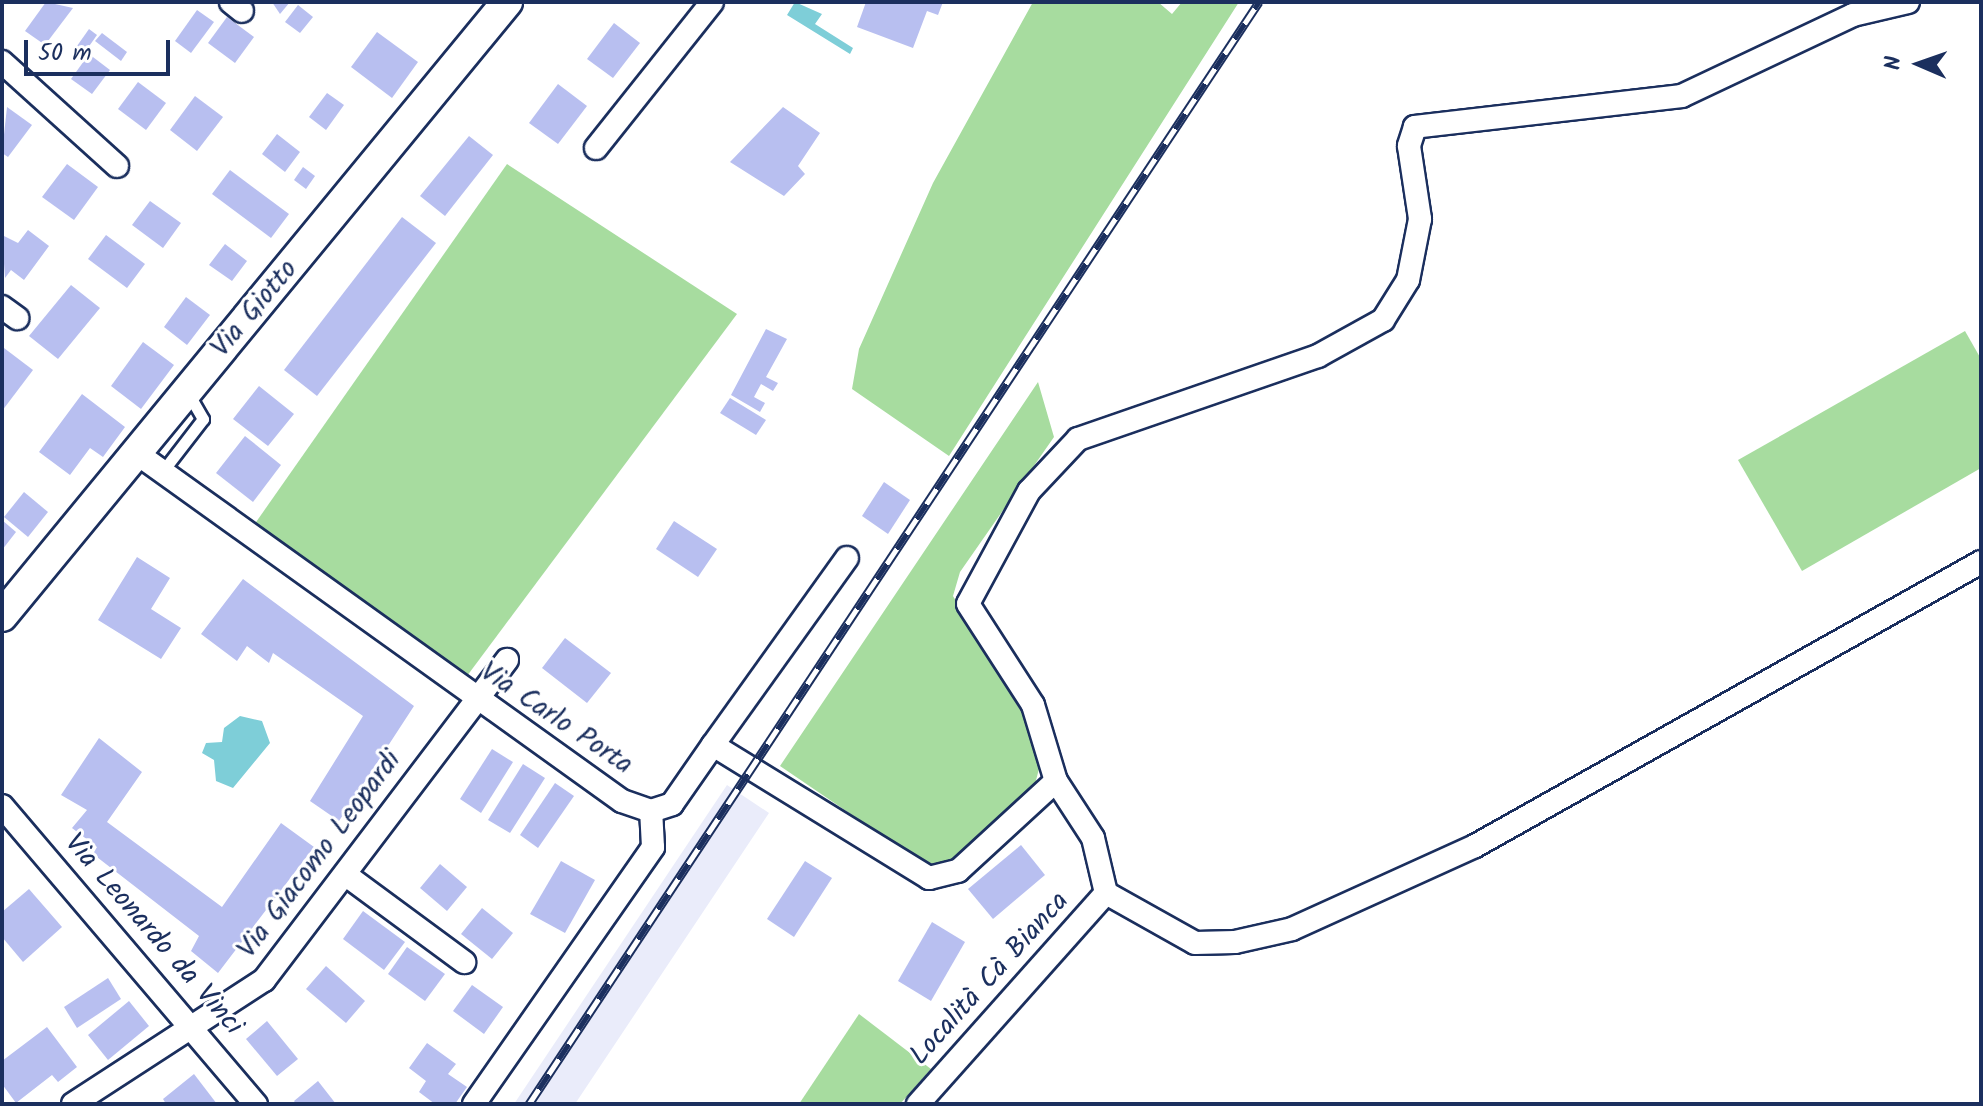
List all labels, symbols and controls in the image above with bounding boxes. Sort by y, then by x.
scale bar [28,24,174,74]
north arrow [1879,24,1959,104]
text: 50 m [38,34,92,73]
text: N [1877,56,1912,71]
street label: Via Giotto [205,253,305,365]
street label: Via Carlo Porta [473,656,639,782]
street label: Via Giacomo Leopardi [231,745,409,965]
street label: Via Leonardo da Vinci [56,828,250,1042]
street label: Località Cà Bianca [903,885,1077,1073]

